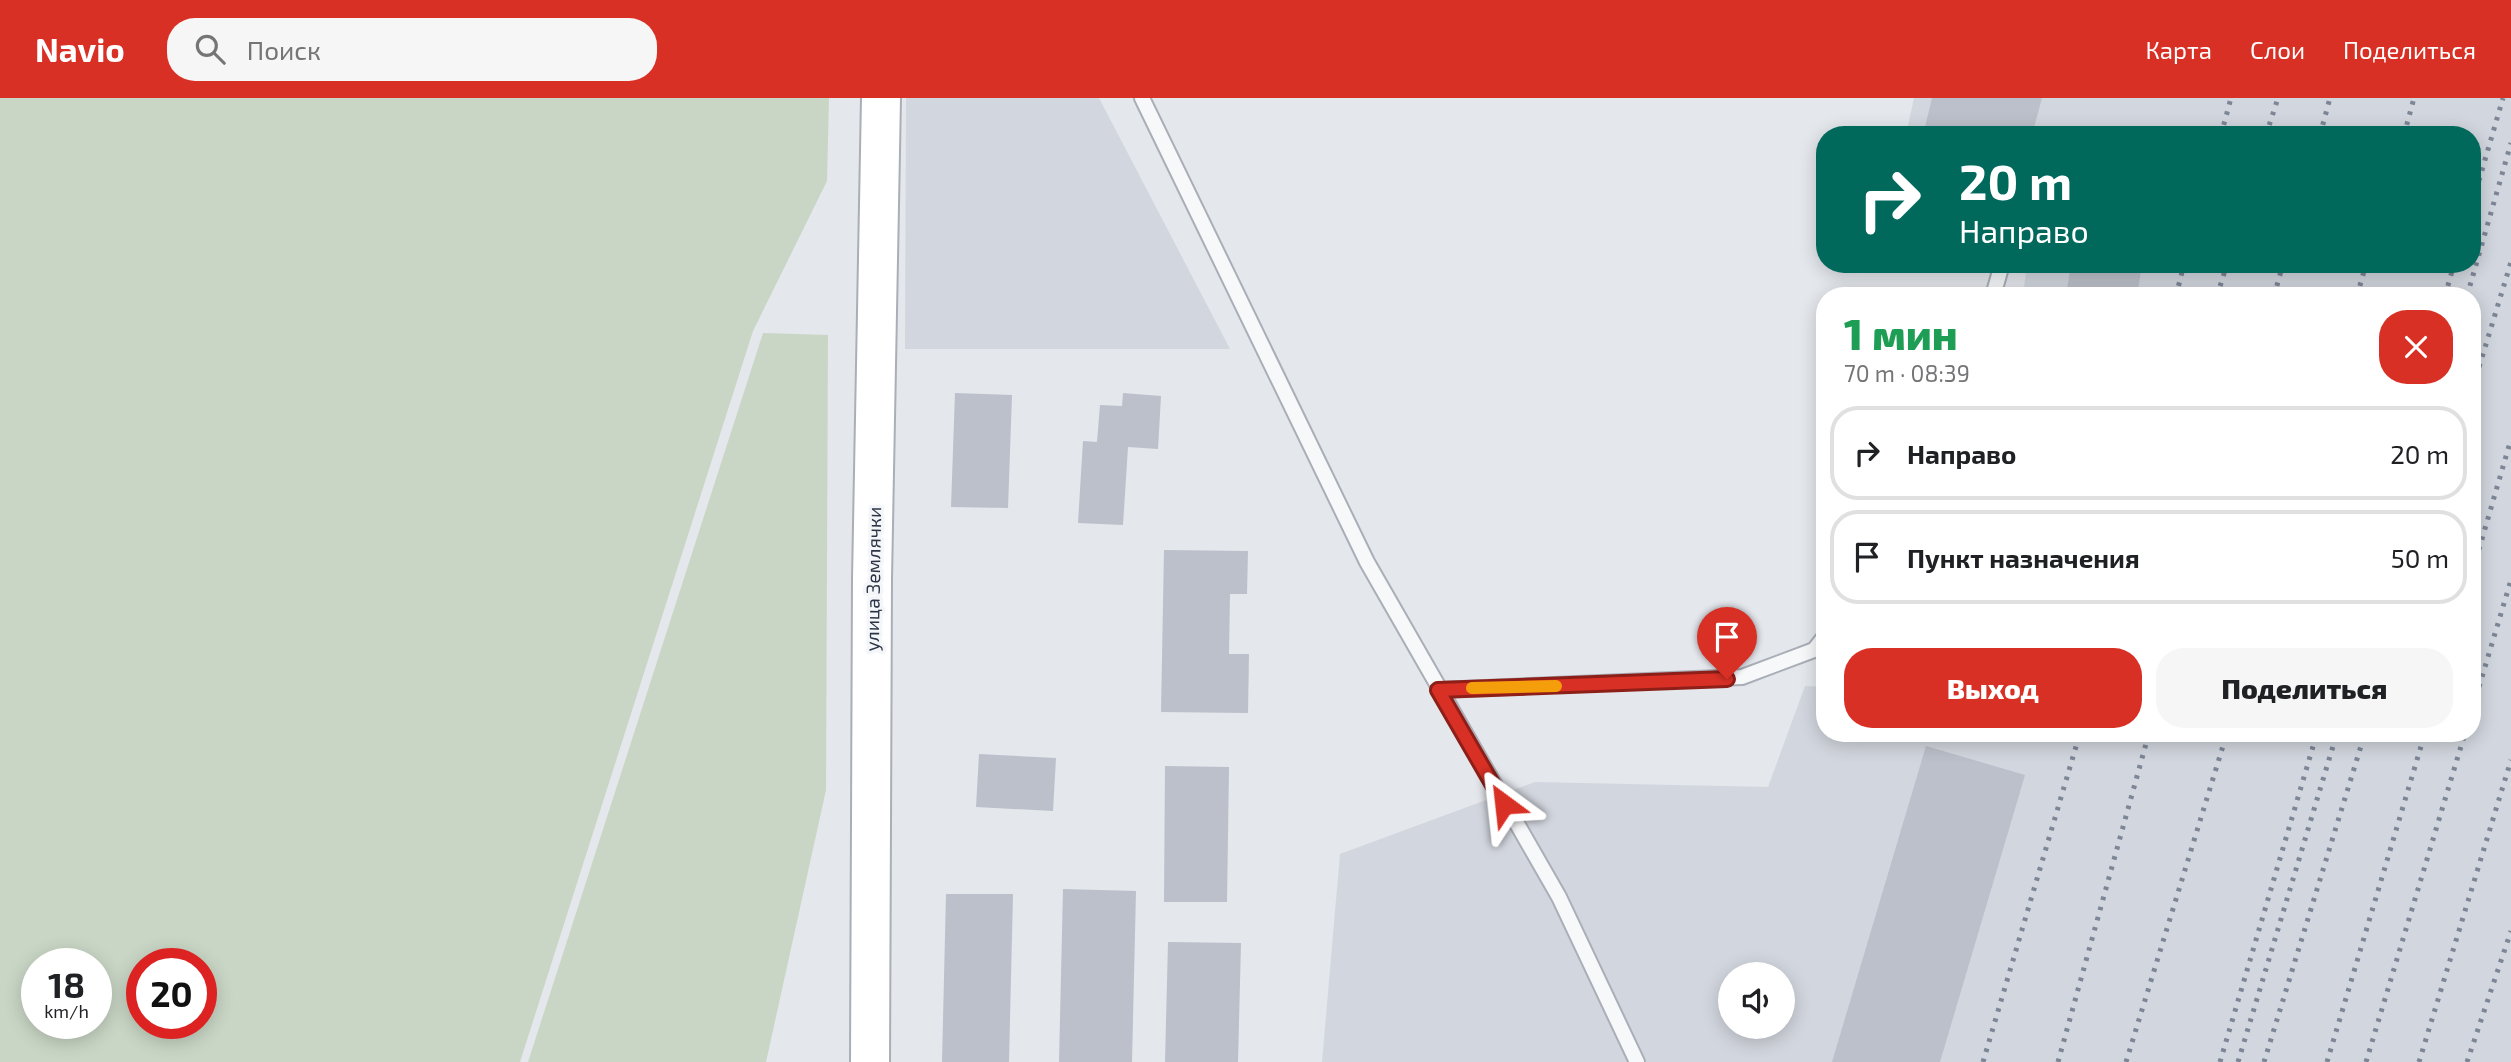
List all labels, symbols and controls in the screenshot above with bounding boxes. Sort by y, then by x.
search box [167,18,657,81]
text: Navio [35,29,125,69]
icon: search [191,30,229,68]
text: Поиск [247,34,321,65]
text: Карта [2145,35,2212,64]
text: Слои [2250,35,2305,64]
text: Поделиться [2343,35,2476,64]
text: 20 m [1959,151,2072,210]
icon: right [1844,154,1935,245]
text: Направо [1959,211,2089,249]
text: 1 мин [1844,308,1958,358]
button: close [2379,310,2453,384]
text: 70 m · 08:39 [1844,359,1970,387]
icon: right [1848,434,1886,472]
text: Направо [1907,438,2016,469]
text: 20 m [2390,438,2449,469]
street label: улица Землячки [860,506,886,652]
icon: arrive [1848,538,1886,576]
text: Пункт назначения [1907,542,2140,573]
text: 50 m [2391,542,2449,573]
pin [1697,607,1757,679]
icon: arrive [1708,618,1746,656]
button: Выход [1844,648,2142,728]
button: Поделиться [2156,648,2453,728]
position arrow [1467,767,1541,841]
speed limit sign: 20 [126,948,217,1039]
map controls [1718,962,1795,1039]
button: sound [1718,962,1795,1039]
text: 18 [48,963,85,1005]
text: km/h [44,1000,89,1022]

